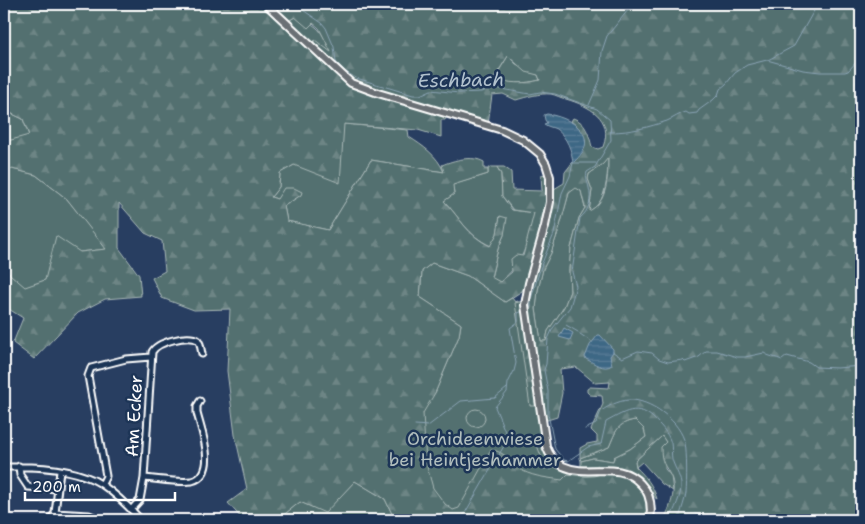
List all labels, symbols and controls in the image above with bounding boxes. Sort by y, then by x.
water label: Eschbach [418,67,504,93]
street label: Am Ecker [120,374,148,458]
park label: Orchideenwiese bei Heintjeshammer [389,427,561,472]
scale bar [25,469,175,501]
text: 200 m [32,477,81,497]

